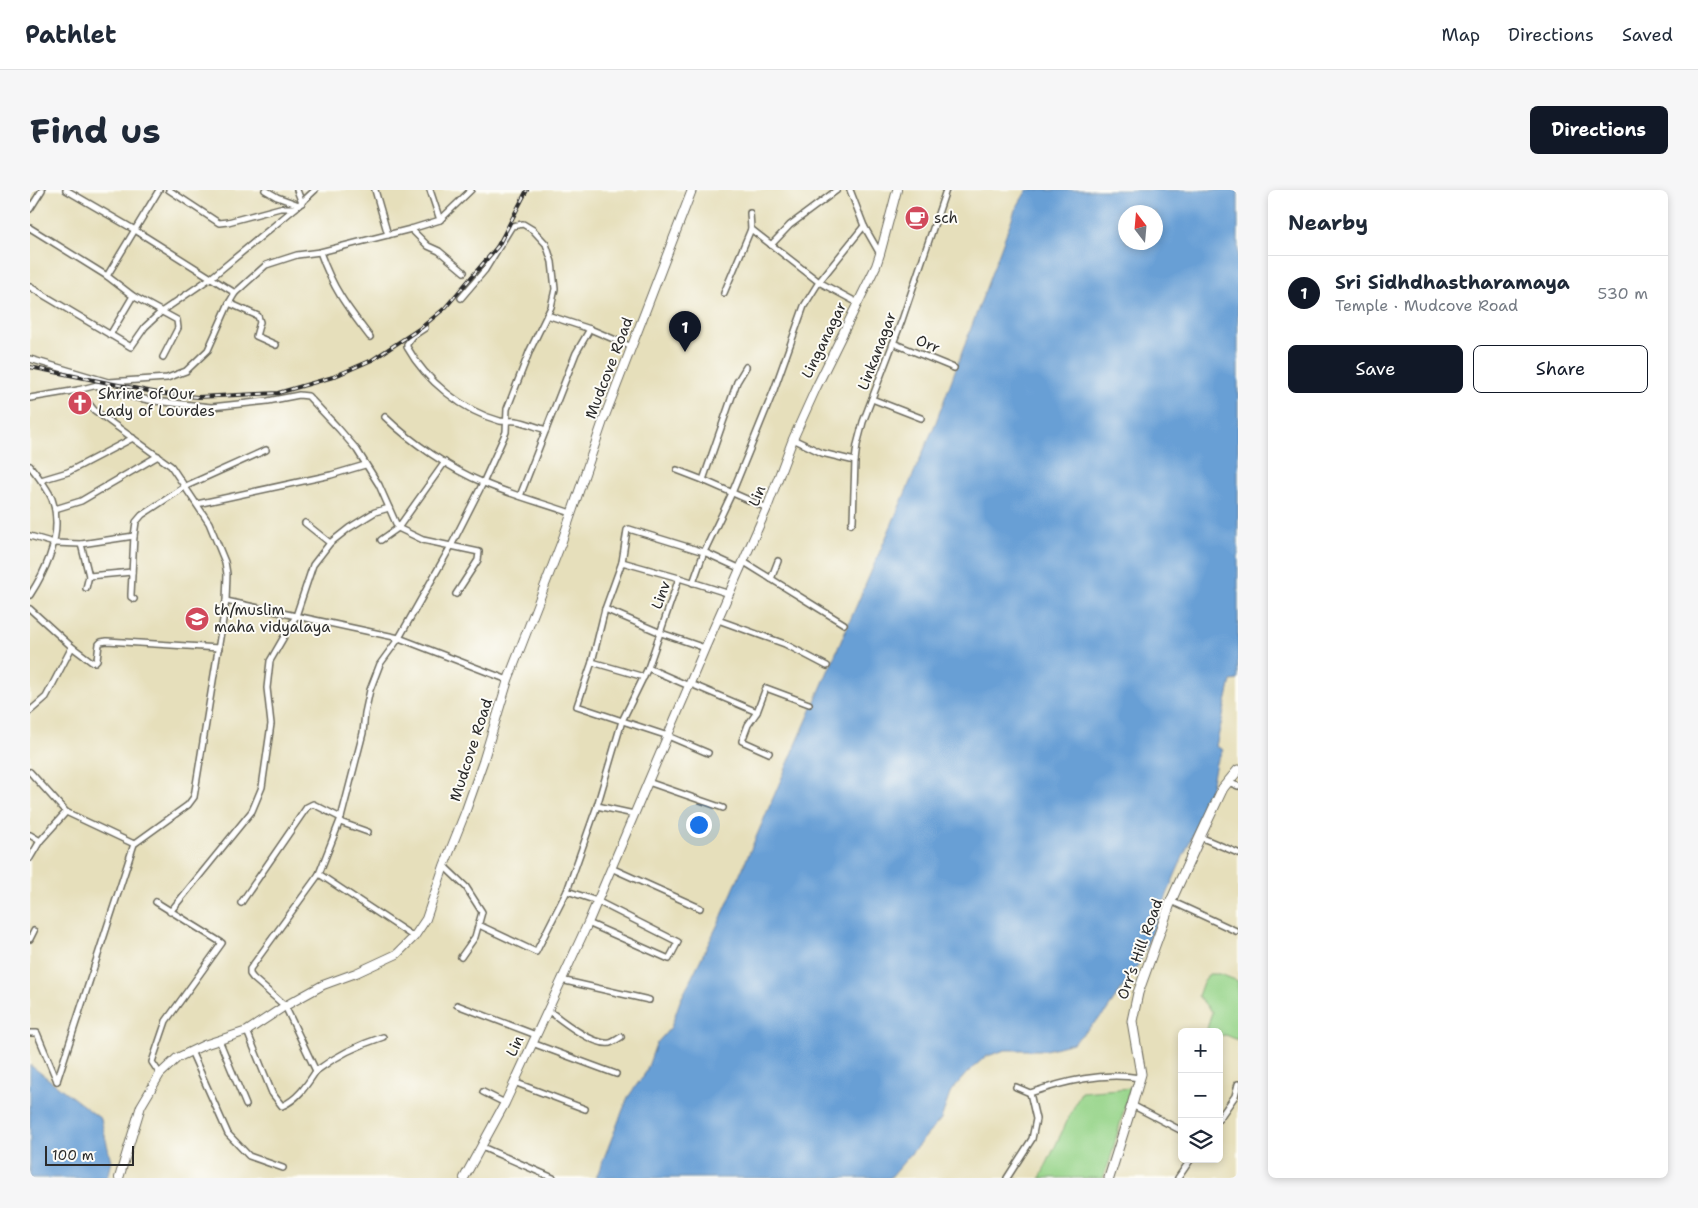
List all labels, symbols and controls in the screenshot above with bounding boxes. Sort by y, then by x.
text: Pathlet [25,19,116,51]
text: Map [1442,23,1480,47]
text: Directions [1508,23,1594,47]
text: Saved [1622,23,1673,47]
button: Directions [1530,106,1668,154]
text: Find us [30,107,161,154]
cafe icon: sch [904,205,930,231]
north arrow [1118,205,1163,250]
place label: sch [934,208,958,228]
text: Nearby [1288,209,1368,237]
text: Sri Sidhdhastharamaya [1335,270,1570,295]
text: 1 [1300,283,1308,304]
text: 530 m [1598,283,1648,304]
text: Temple · Mudcove Road [1335,295,1518,316]
street label: Linganagar [797,298,851,382]
street label: Linkanagar [853,309,901,393]
pin: 1 [669,311,701,352]
street label: Mudcove Road [580,314,638,422]
street label: Orr [913,330,943,358]
button: Save [1288,345,1463,393]
button: Share [1473,345,1648,393]
place label: Shrine of Our Lady of Lourdes [98,384,215,421]
church icon: Shrine of Our Lady of Lourdes [67,390,93,416]
street label: Lin [744,482,770,510]
street label: Linv [647,578,675,612]
place label: th/muslim maha vidyalaya [214,600,331,637]
school or university icon: th/muslim maha vidyalaya [184,606,210,632]
street label: Mudcove Road [445,695,497,804]
your location [686,812,712,838]
street label: Orr’s Hill Road [1113,895,1168,1002]
map controls [1178,1028,1223,1163]
button: + [1178,1028,1223,1073]
street label: Lin [501,1032,529,1060]
button: − [1178,1073,1223,1118]
button: layers [1178,1118,1223,1163]
scale bar [45,1143,134,1166]
text: 100 m [52,1146,94,1164]

